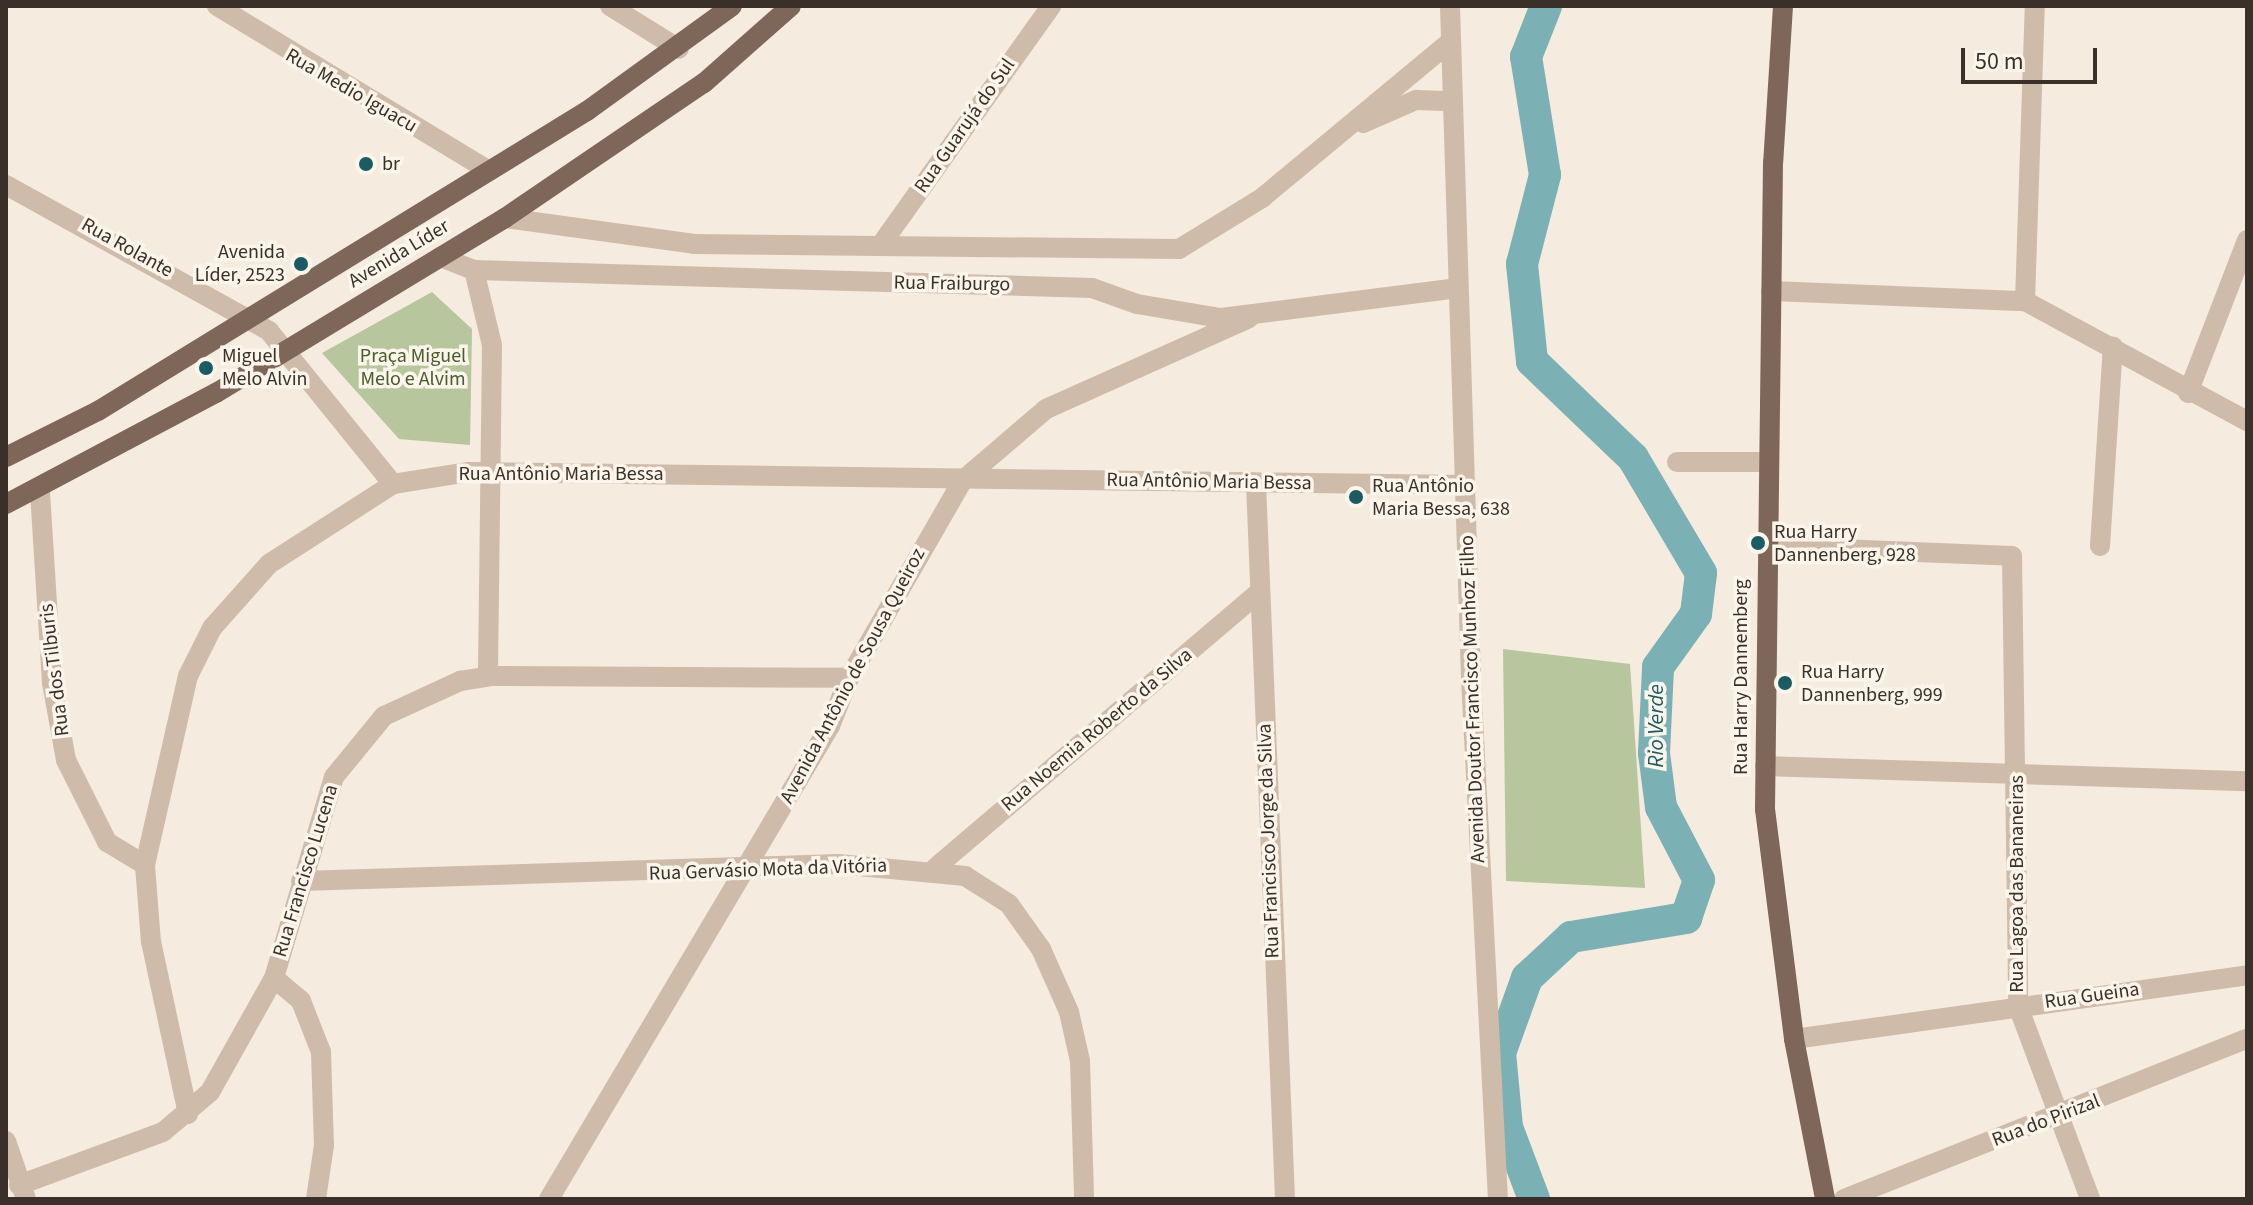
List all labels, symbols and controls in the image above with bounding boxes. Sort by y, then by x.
scale bar [1965,32,2101,82]
street label: Rua Medio Iguacu [281,44,421,138]
text: 50 m [1975,44,2024,79]
street label: Rua Guarujá do Sul [910,54,1020,198]
place label: br [382,152,400,176]
marker: br [357,155,375,173]
street label: Rua Rolante [77,213,177,283]
street label: Avenida Líder [344,214,454,294]
place label: Avenida Líder, 2523 [195,240,285,287]
marker: Avenida Líder, 2523 [292,255,310,273]
street label: Rua Fraiburgo [893,271,1011,297]
place label: Miguel Melo Alvin [222,344,308,391]
park label: Praça Miguel Melo e Alvim [360,344,466,391]
marker: Miguel Melo Alvin [197,359,215,377]
street label: Rua Antônio Maria Bessa [458,462,664,486]
street label: Rua Antônio Maria Bessa [1106,468,1312,496]
place label: Rua Antônio Maria Bessa, 638 [1372,474,1510,521]
marker: Rua Antônio Maria Bessa, 638 [1347,488,1365,506]
place label: Rua Harry Dannenberg, 928 [1774,520,1916,567]
marker: Rua Harry Dannenberg, 928 [1749,534,1767,552]
street label: Avenida Doutor Francisco Munhoz Filho [1455,535,1491,863]
street label: Avenida Antônio de Sousa Queiroz [775,544,931,808]
street label: Rua Harry Dannemberg [1729,579,1753,775]
street label: Rua dos Tilburis [35,602,75,738]
street label: Rua Noemia Roberto da Silva [997,643,1197,817]
place label: Rua Harry Dannenberg, 999 [1801,660,1943,707]
marker: Rua Harry Dannenberg, 999 [1776,674,1794,692]
water label: Rio Verde [1644,684,1670,768]
street label: Rua Francisco Jorge da Silva [1253,723,1285,959]
street label: Rua Lagoa das Bananeiras [2005,775,2029,993]
street label: Rua Francisco Lucena [268,782,344,960]
street label: Rua Gervásio Mota da Vitória [648,854,888,886]
street label: Rua Gueina [2043,977,2141,1015]
street label: Rua do Pirizal [1989,1089,2103,1153]

